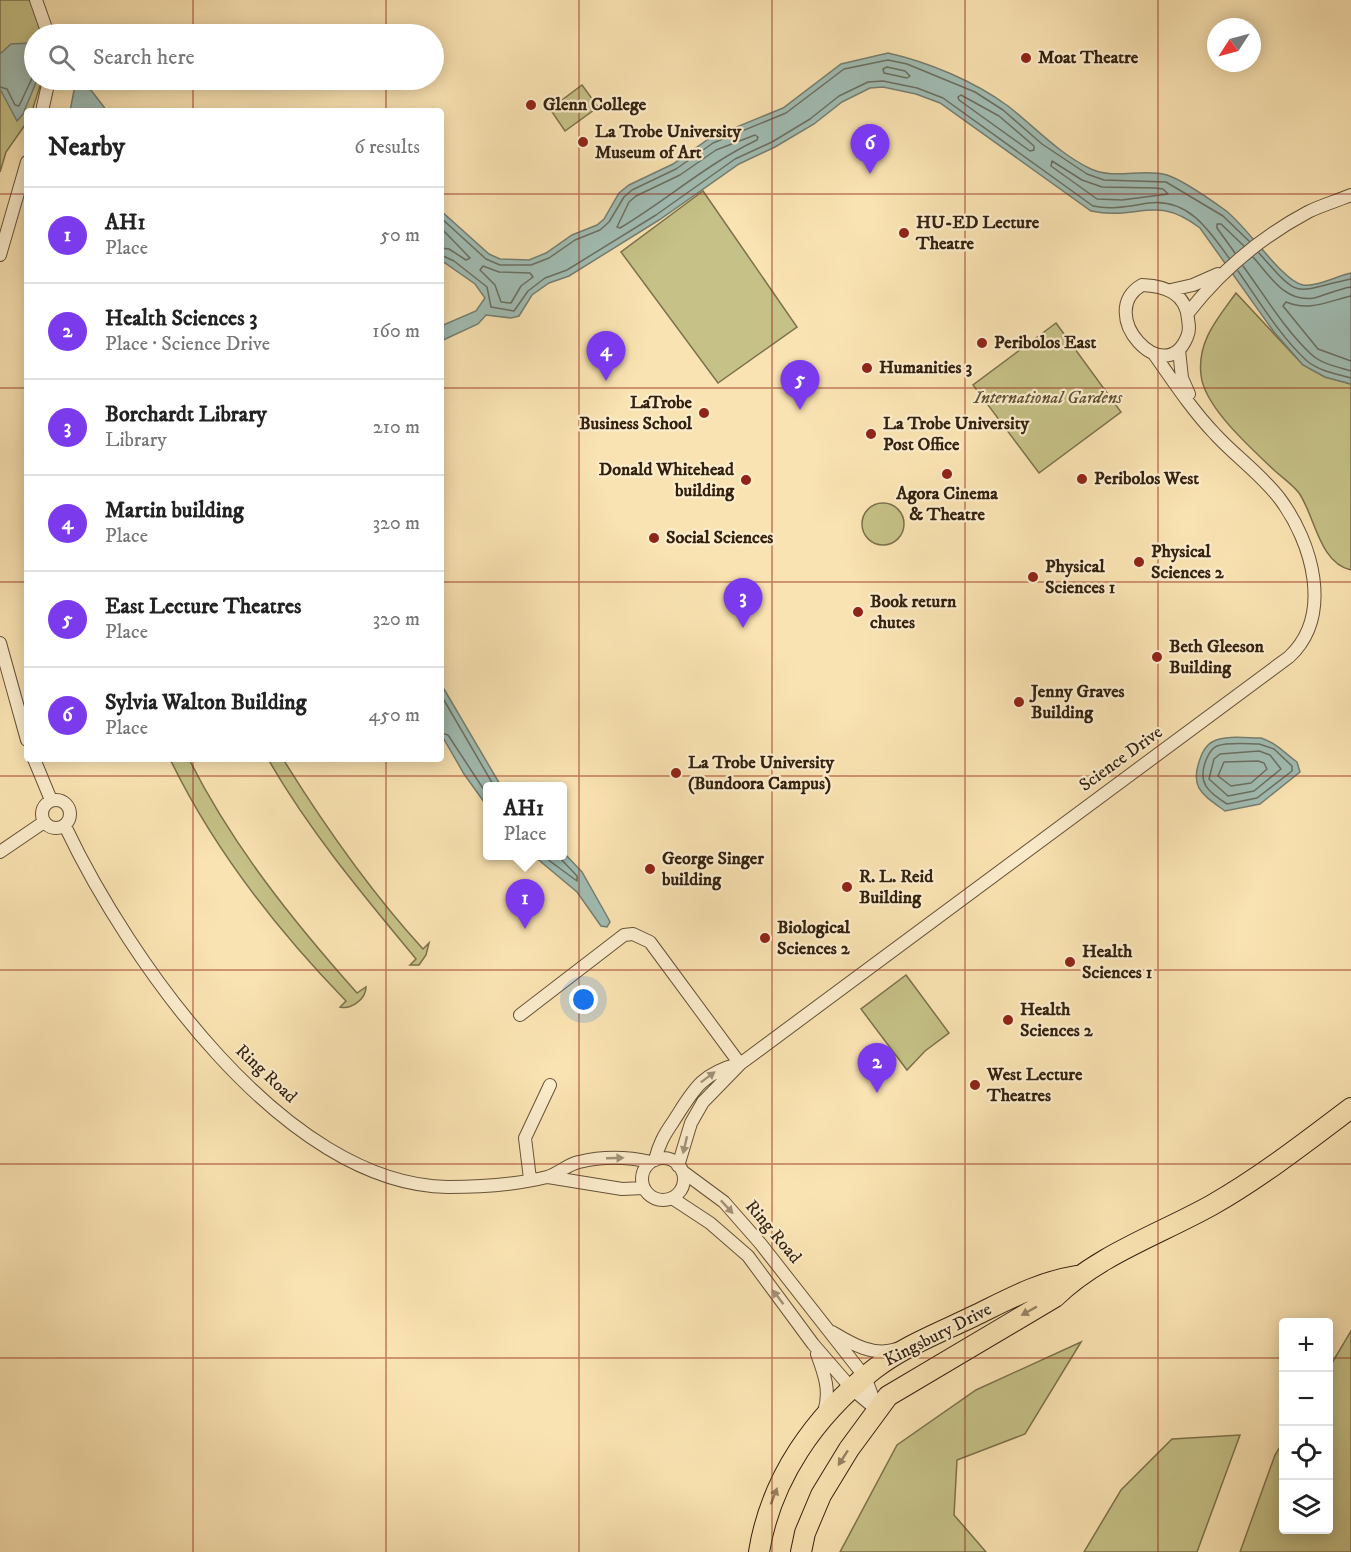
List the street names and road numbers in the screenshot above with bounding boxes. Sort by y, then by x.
street label: Science Drive [1075,721,1167,797]
street label: Ring Road [231,1040,301,1108]
street label: Ring Road [740,1196,806,1268]
street label: Kingsbury Drive [881,1298,995,1372]

